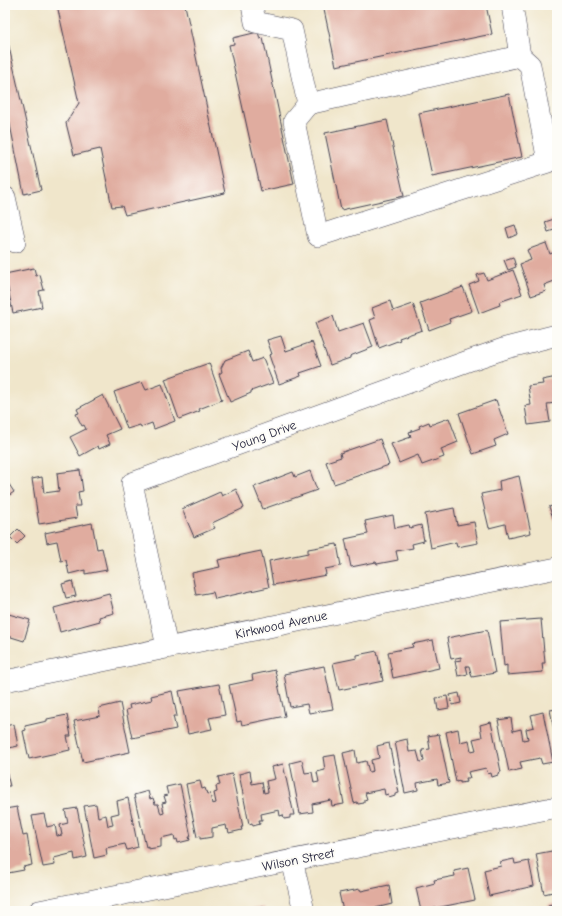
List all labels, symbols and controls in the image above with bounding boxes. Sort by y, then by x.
street label: Young Drive [230,417,299,454]
street label: Kirkwood Avenue [234,607,329,642]
street label: Wilson Street [261,845,337,874]

